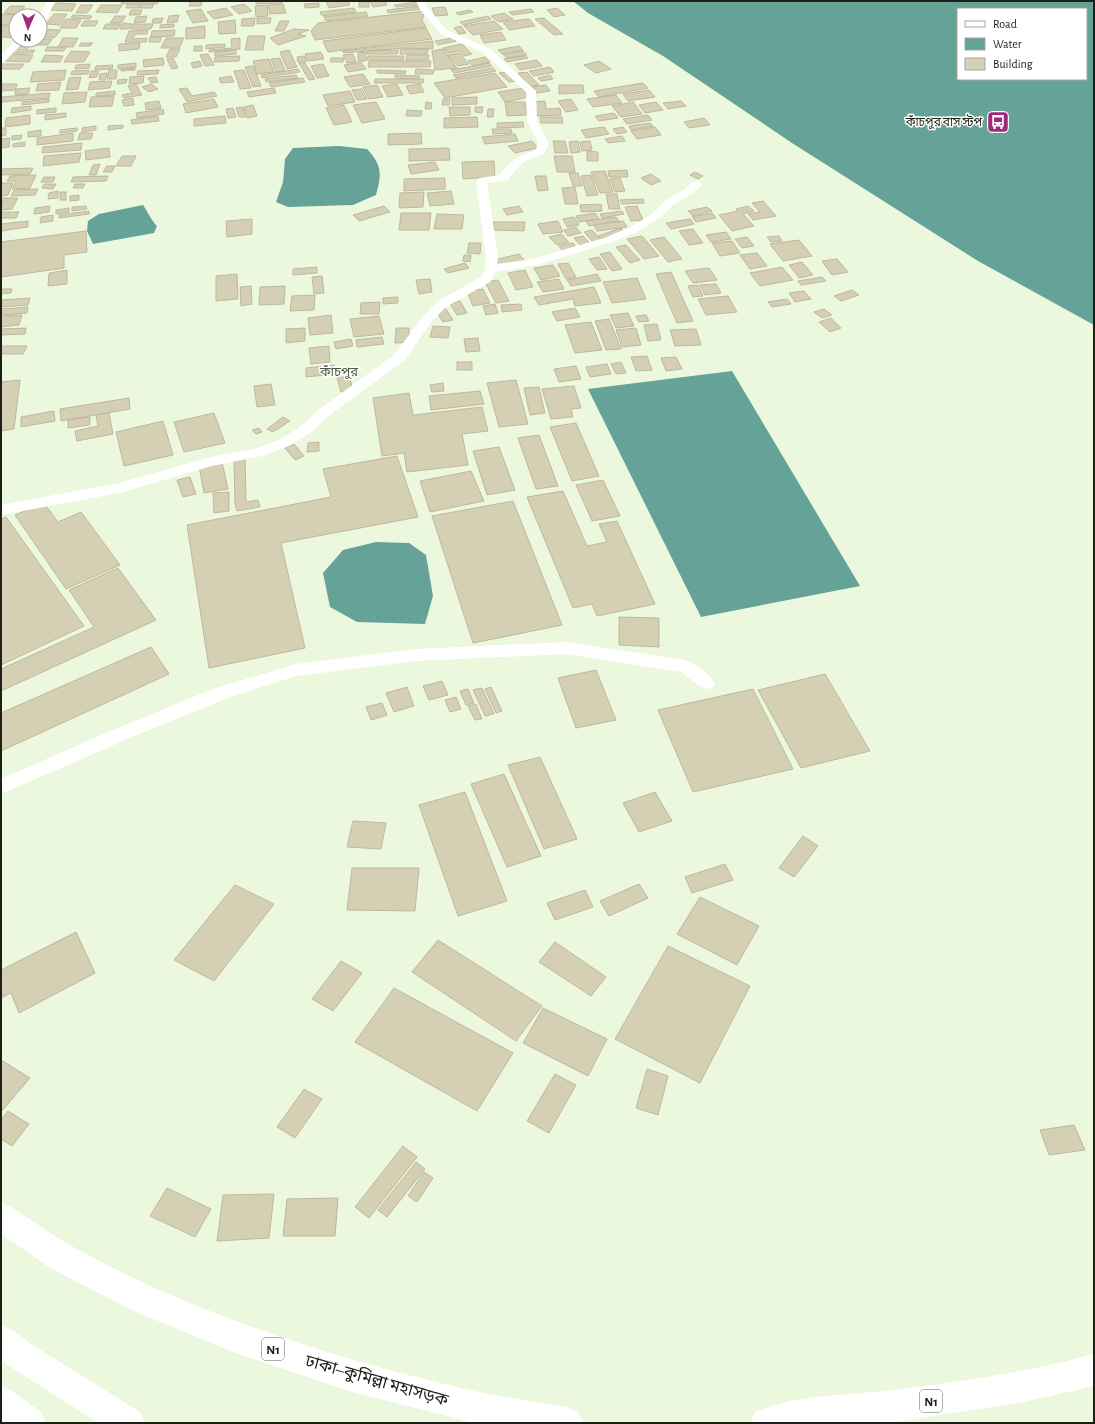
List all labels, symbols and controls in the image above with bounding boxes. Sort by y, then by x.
north arrow [8,8,48,48]
legend [957,8,1087,80]
text: Road [993,18,1017,30]
text: N [24,32,32,43]
text: Water [993,38,1022,50]
text: Building [993,58,1033,70]
bus stop icon: কাঁচপুর বাস স্টপ [985,109,1011,135]
place label: কাঁচপুর বাস স্টপ [905,114,982,130]
district label: কাঁচপুর [319,364,358,380]
road number: N1 [262,1338,284,1360]
street label: ঢাকা–কুমিল্লা মহাসড়ক [302,1350,451,1411]
road number: N1 [920,1390,942,1412]

